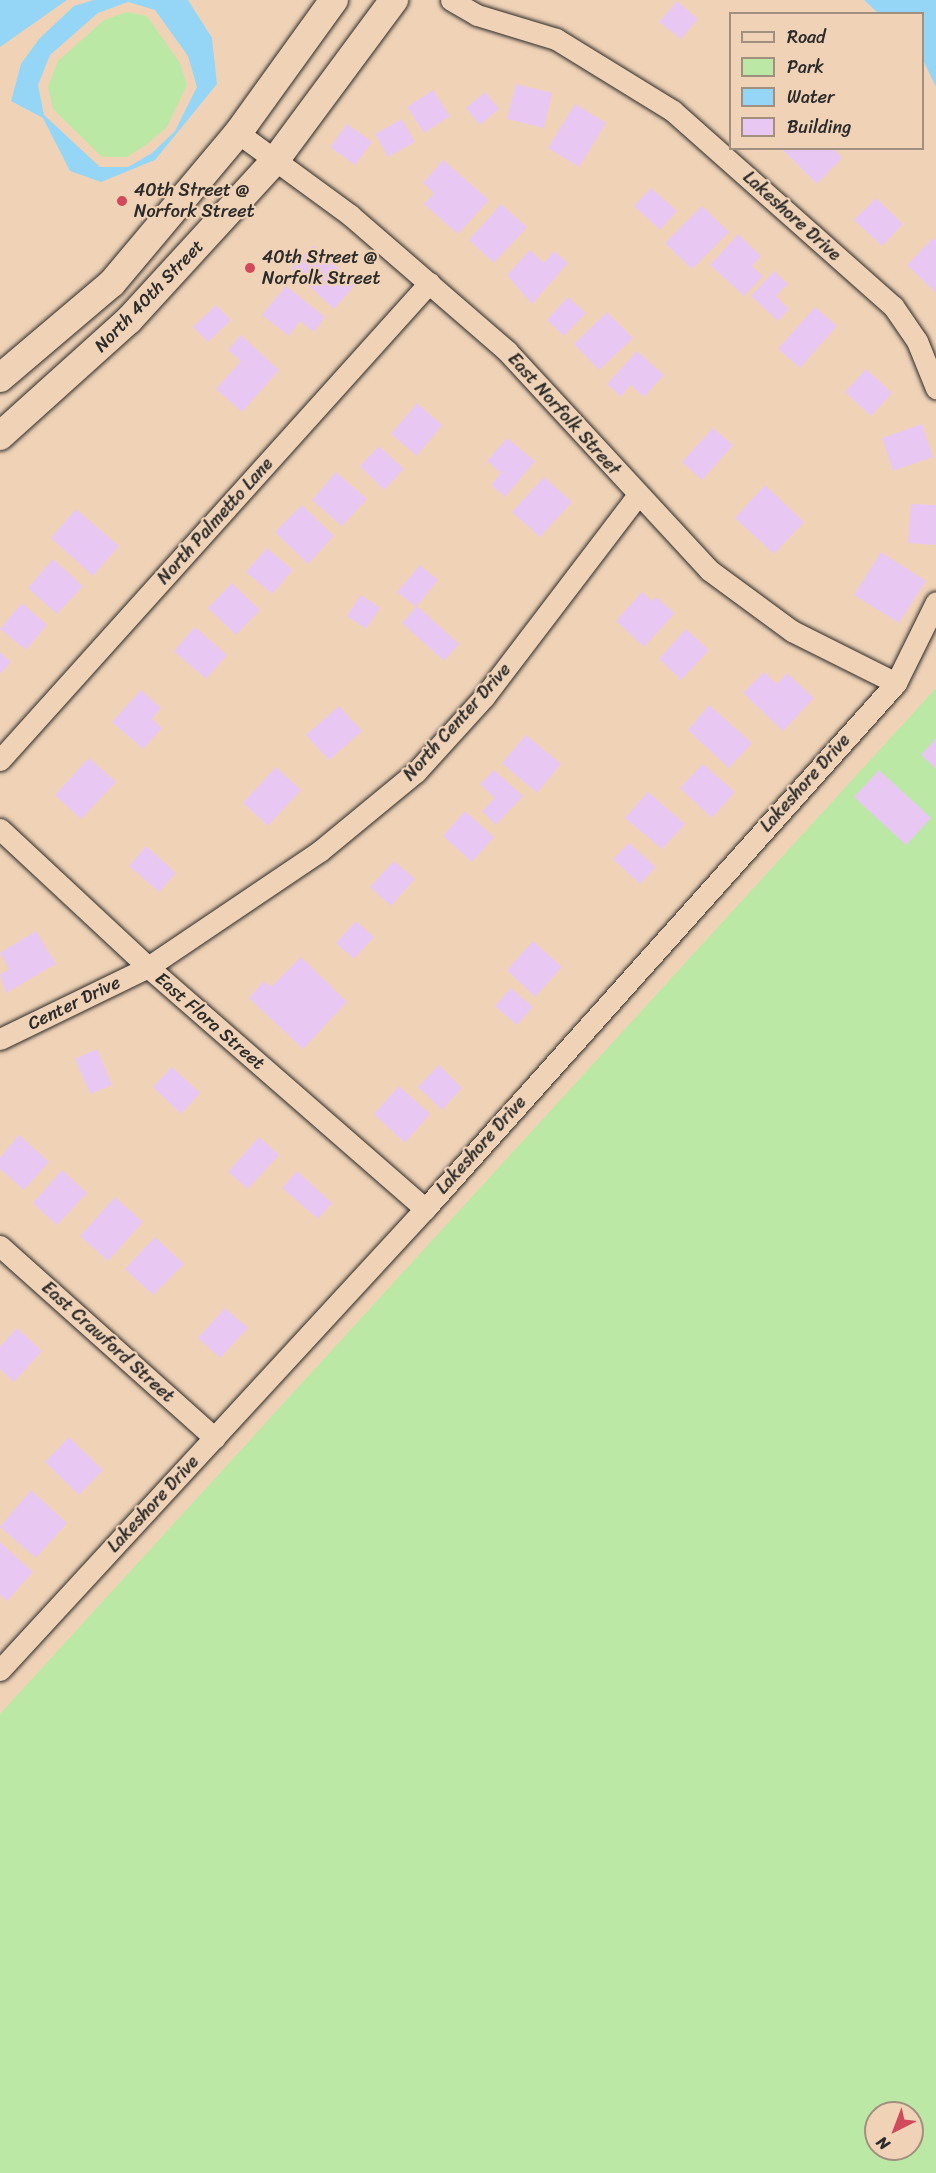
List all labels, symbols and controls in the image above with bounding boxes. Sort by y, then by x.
legend [729,12,924,150]
text: Road [787,21,826,53]
text: Park [787,51,824,83]
text: Water [787,81,834,113]
text: Building [787,111,851,143]
street label: Lakeshore Drive [738,166,846,266]
place label: 40th Street @ Norfork Street [134,180,254,222]
marker: 40th Street @ Norfork Street [115,194,129,208]
street label: North 40th Street [90,235,208,357]
place label: 40th Street @ Norfolk Street [262,247,380,290]
marker: 40th Street @ Norfolk Street [243,261,257,275]
street label: East Norfolk Street [503,348,625,480]
street label: North Palmetto Lane [152,453,278,589]
street label: North Center Drive [398,659,516,785]
street label: Lakeshore Drive [755,729,855,837]
street label: East Flora Street [151,968,269,1074]
street label: Center Drive [24,971,124,1035]
street label: Lakeshore Drive [431,1091,531,1199]
street label: East Crawford Street [37,1277,179,1407]
street label: Lakeshore Drive [103,1451,203,1557]
north arrow [864,2101,924,2161]
text: N [869,2129,897,2158]

